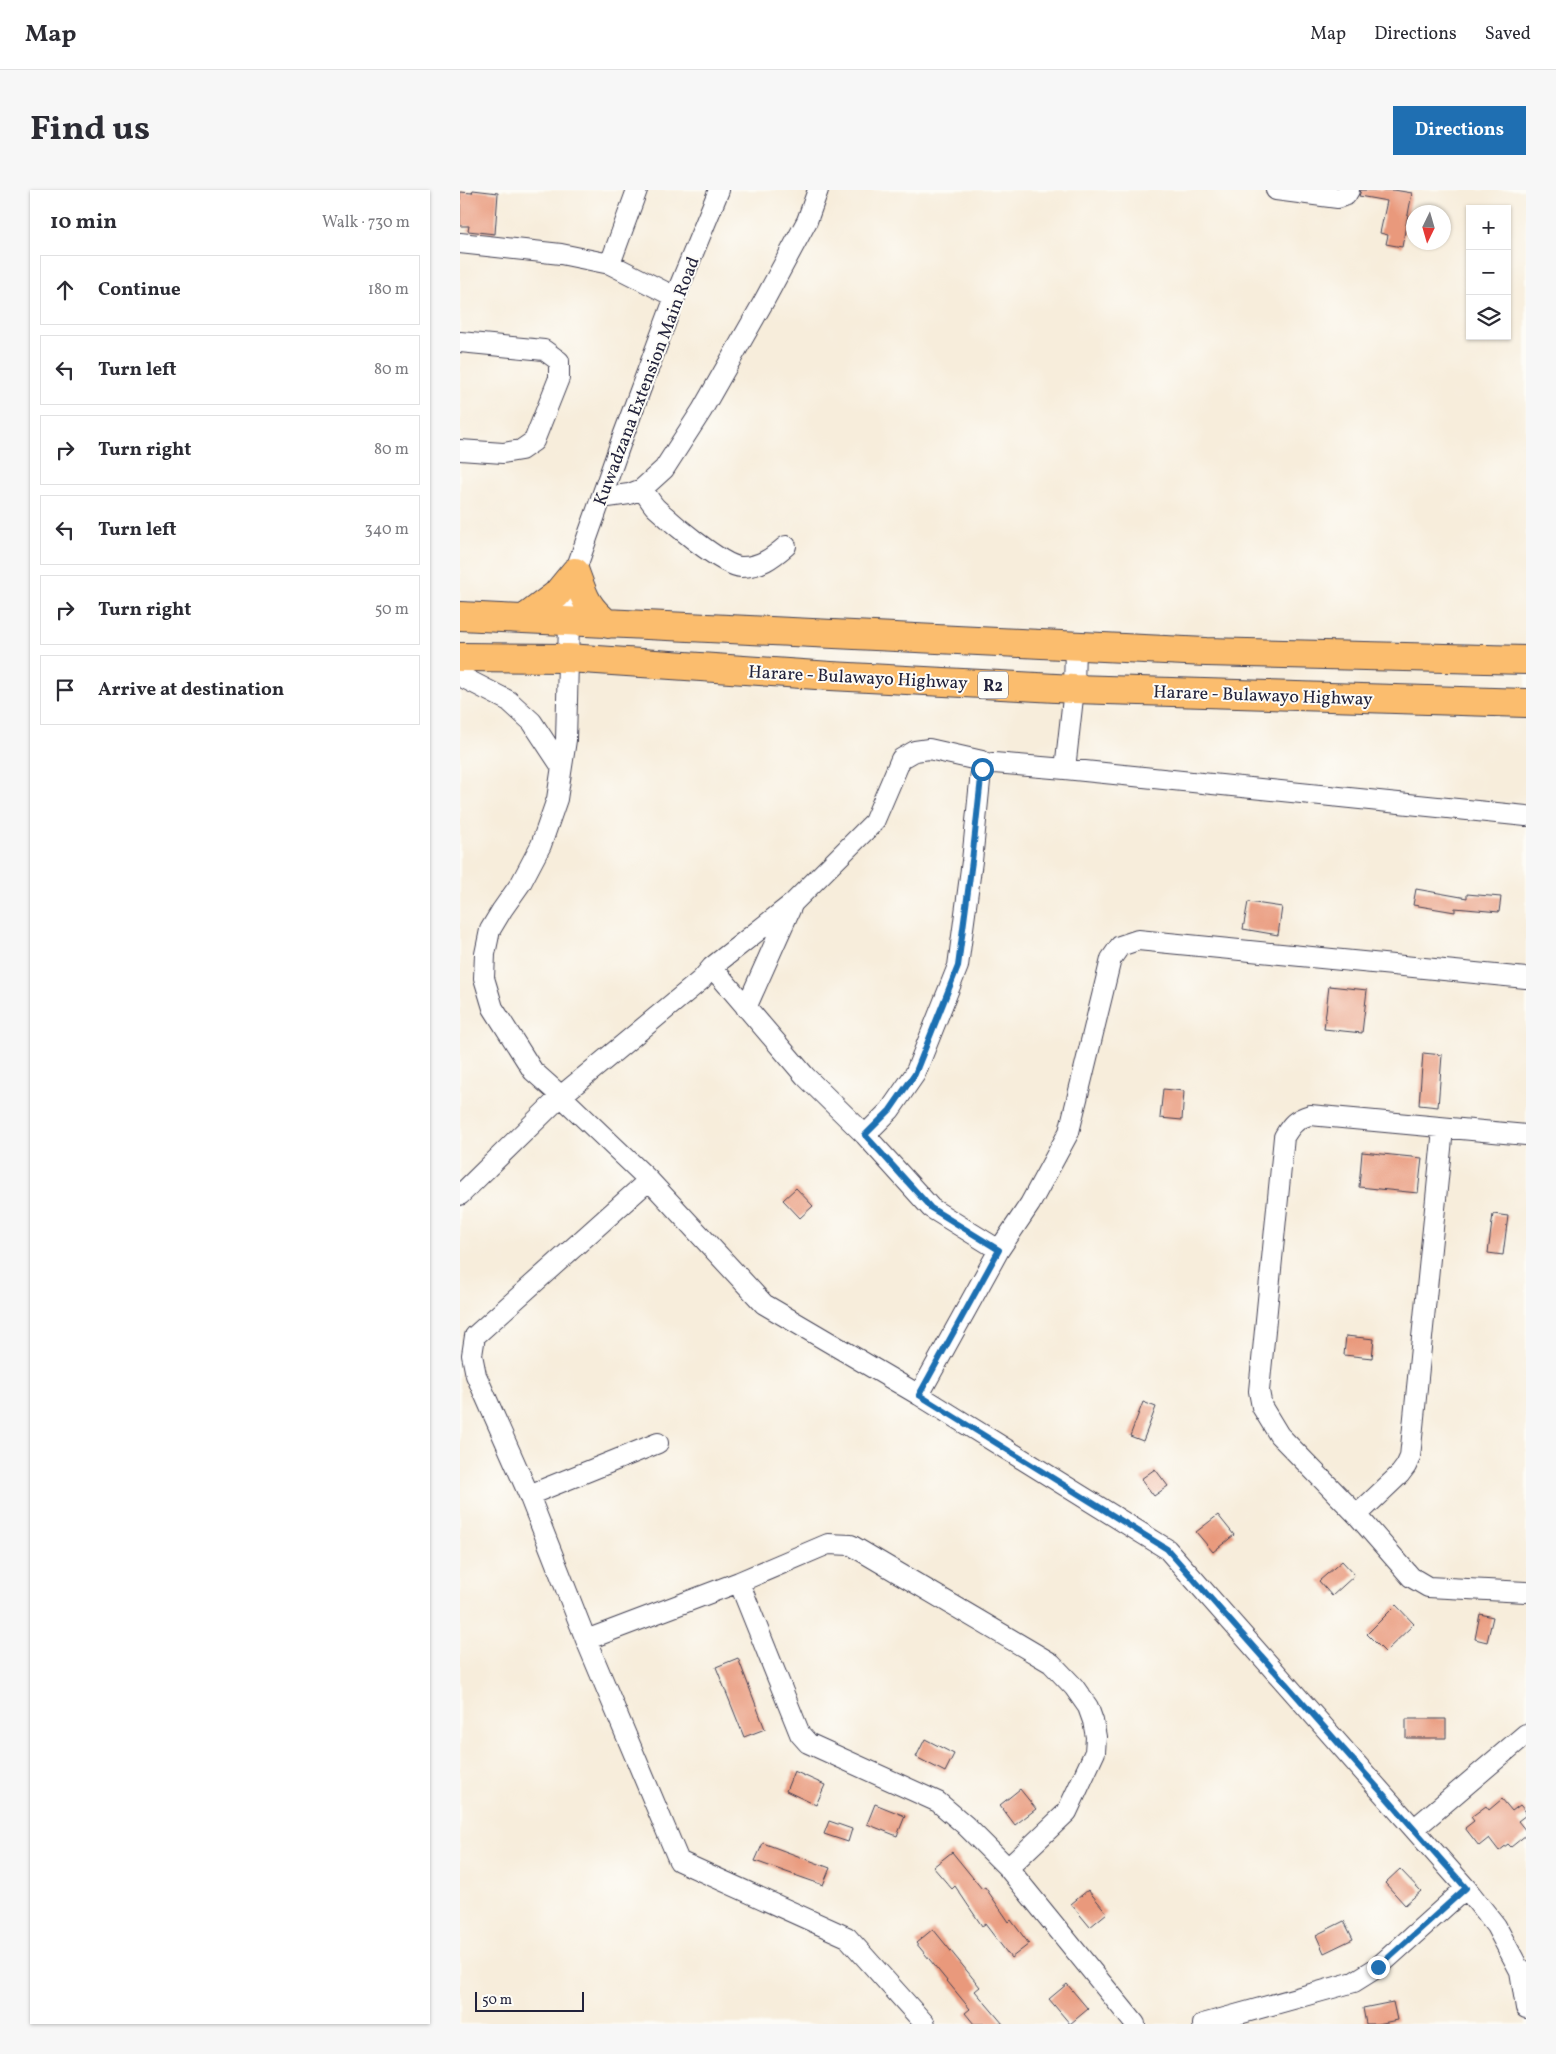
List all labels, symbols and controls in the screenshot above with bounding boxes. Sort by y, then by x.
text: Map [25,18,76,52]
text: Map [1310,22,1346,47]
text: Directions [1374,22,1457,47]
text: Saved [1485,22,1531,47]
text: Find us [30,106,150,154]
button: Directions [1393,106,1526,155]
north arrow [1406,205,1451,250]
map controls [1466,205,1511,340]
button: + [1466,205,1511,250]
text: 10 min [50,208,117,237]
text: Walk · 730 m [322,212,410,234]
button: − [1466,250,1511,295]
street label: Kuwadzana Extension Main Road [588,253,707,510]
icon: ahead [51,276,79,304]
text: Continue [98,277,181,303]
text: 180 m [368,279,409,301]
button: layers [1466,295,1511,340]
icon: left [51,356,79,384]
text: Turn left [98,357,177,383]
text: 80 m [374,359,409,381]
icon: right [51,436,79,464]
text: Turn right [98,437,191,463]
text: 80 m [374,439,409,461]
icon: left [51,516,79,544]
text: Turn left [98,517,177,543]
text: 340 m [365,519,409,541]
icon: right [51,596,79,624]
text: Turn right [98,597,191,623]
text: 50 m [375,599,409,621]
street label: Harare - Bulawayo Highway [748,660,969,697]
road number: R2 [978,672,1008,698]
icon: arrive [51,676,79,704]
text: Arrive at destination [98,677,284,703]
street label: Harare - Bulawayo Highway [1153,680,1373,713]
route start [971,758,994,781]
route end [1367,1956,1390,1979]
scale bar [475,1989,584,2012]
text: 50 m [482,1991,512,2010]

